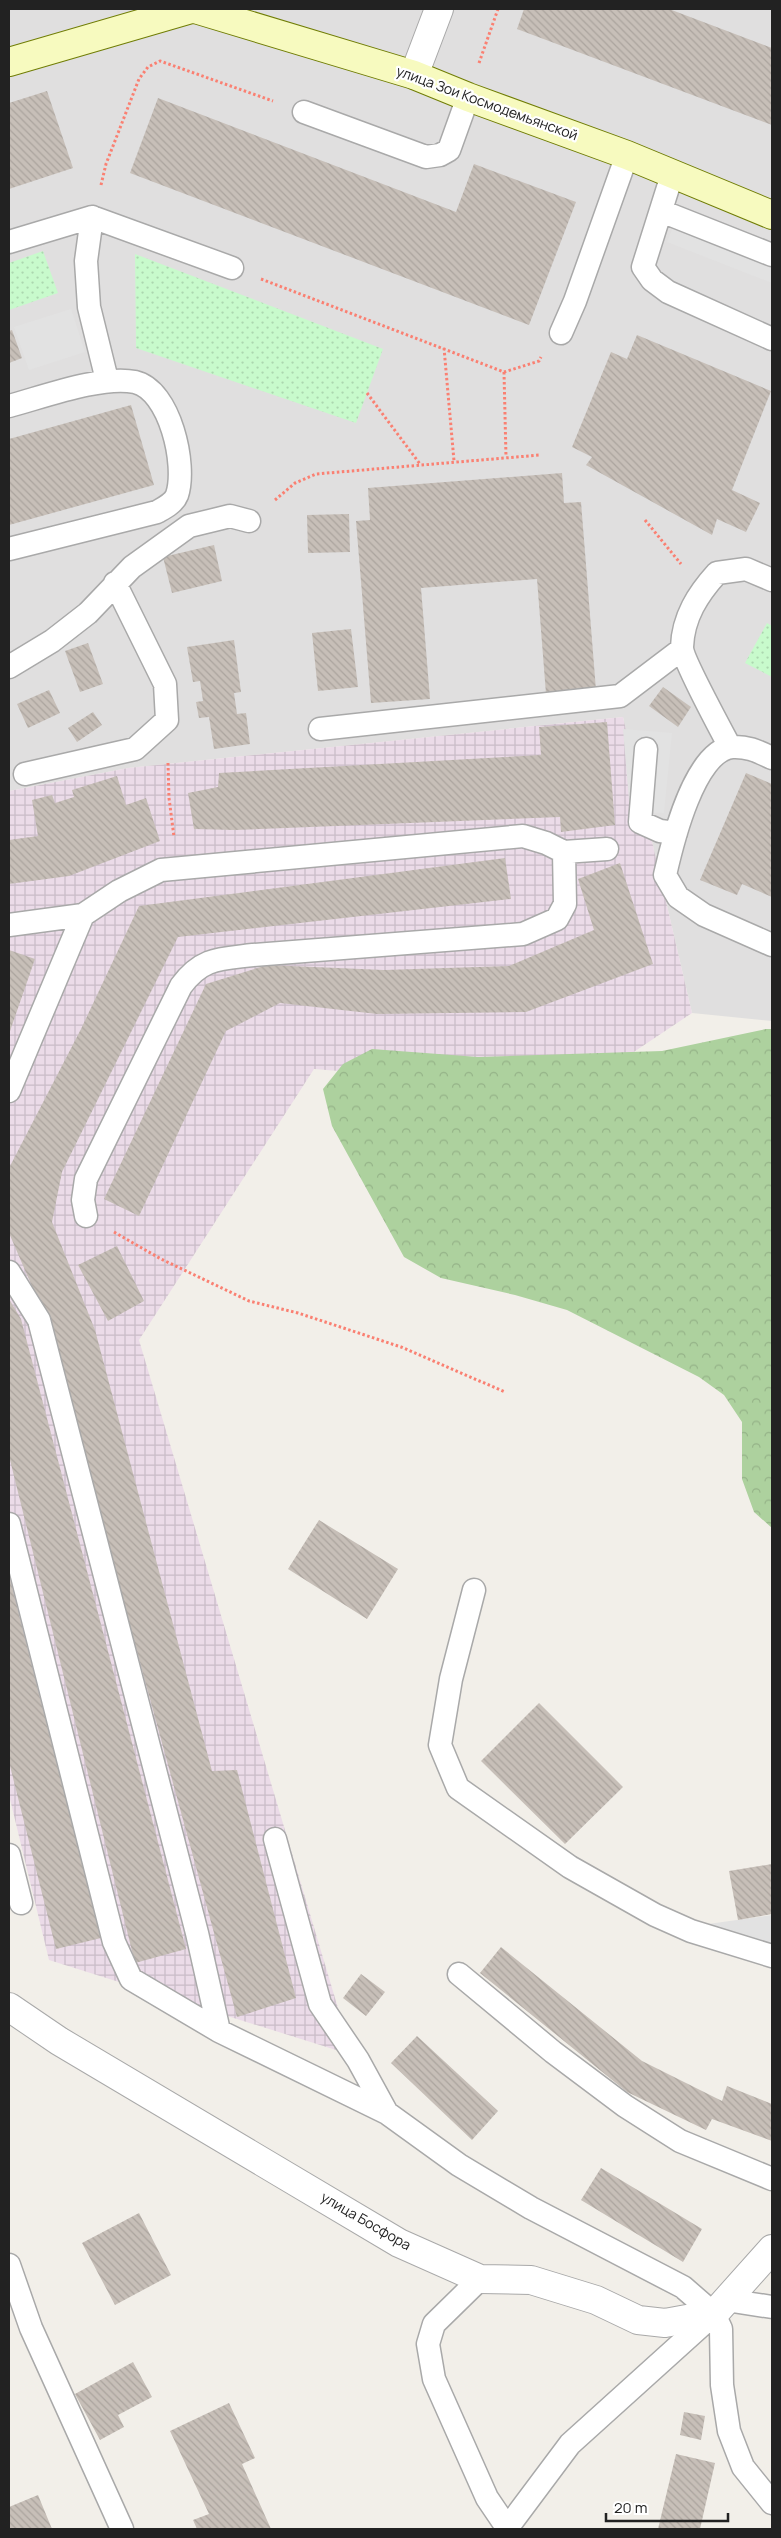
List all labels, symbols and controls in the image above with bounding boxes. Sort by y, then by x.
street label: улица Зои Космодемьянской [394,61,581,144]
street label: улица Босфора [318,2187,415,2254]
scale bar [606,2490,728,2522]
text: 20 m [614,2497,647,2518]

